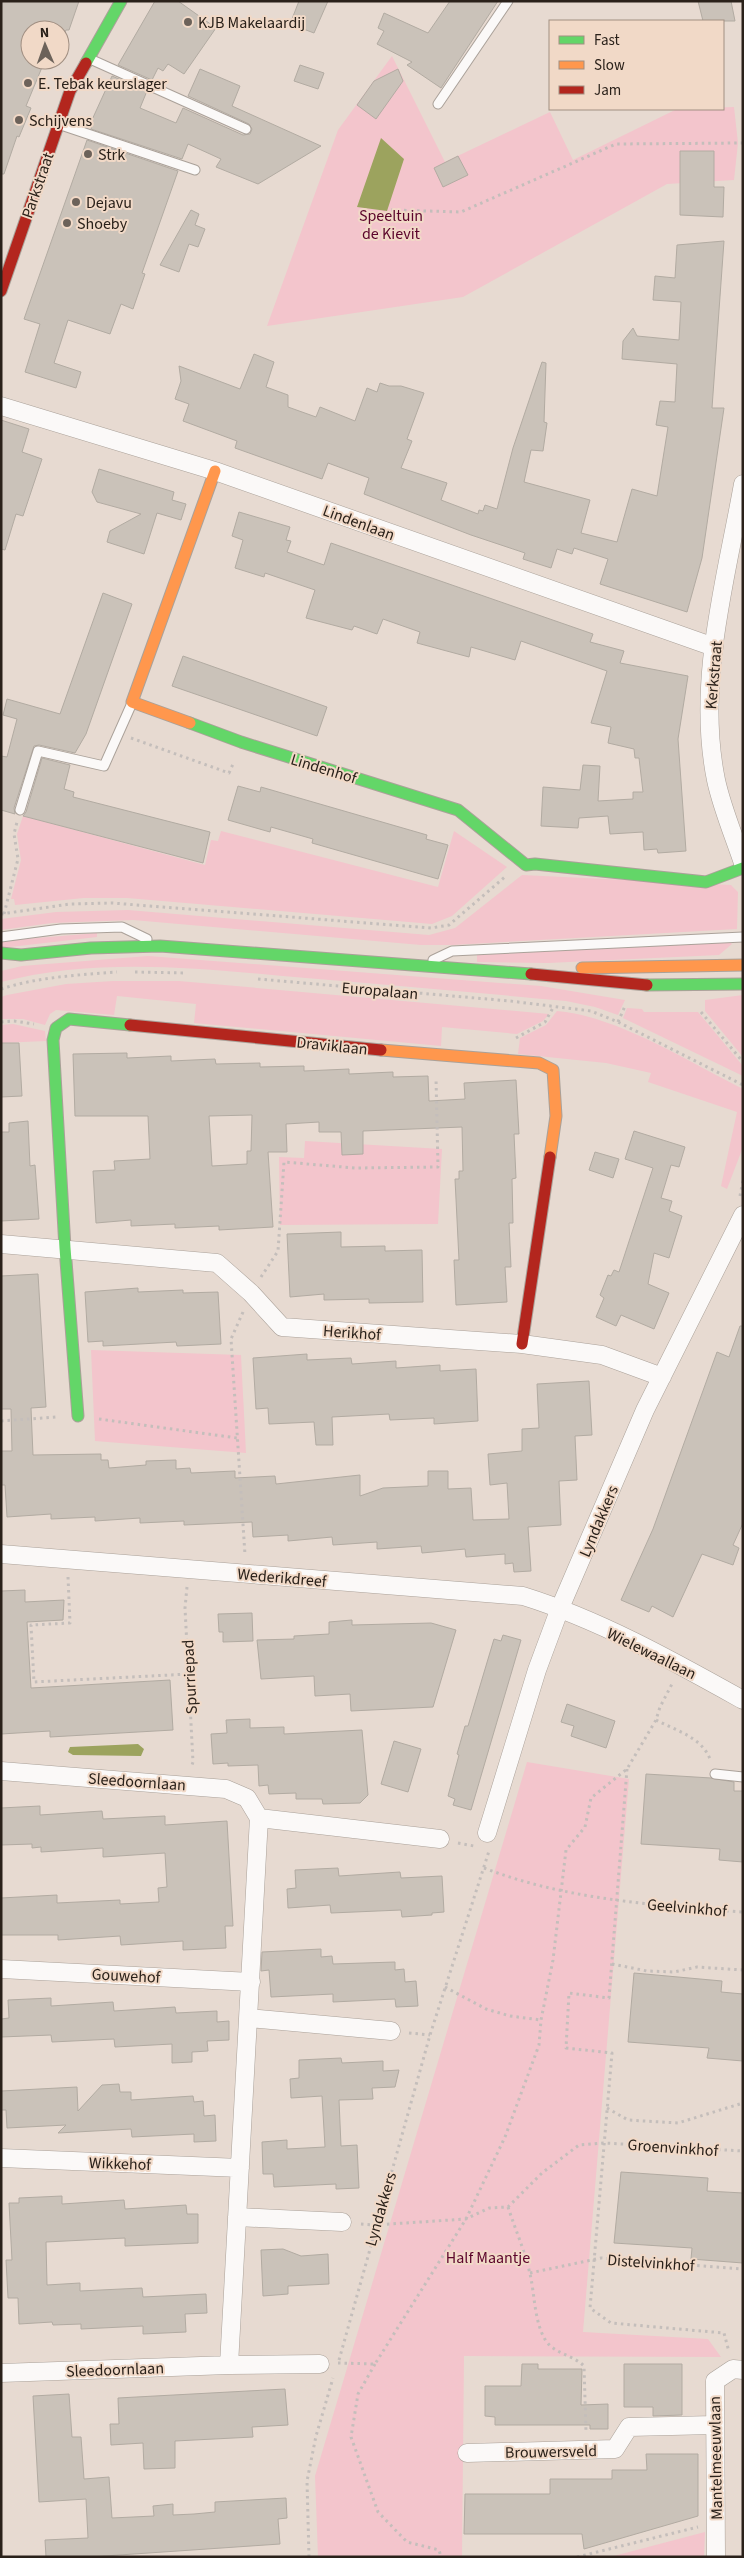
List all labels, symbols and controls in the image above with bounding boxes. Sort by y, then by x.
place label: KJB Makelaardij [198,12,305,34]
marker: KJB Makelaardij [182,16,194,28]
north arrow [20,20,70,70]
legend [549,20,724,110]
text: N [40,23,50,43]
text: Fast [594,30,620,51]
text: Slow [594,55,625,76]
place label: E. Tebak keurslager [38,73,167,95]
marker: E. Tebak keurslager [22,77,34,89]
text: Jam [594,80,621,101]
place label: Schijvens [29,110,93,132]
marker: Schijvens [13,114,25,126]
place label: Strk [98,144,125,166]
marker: Strk [82,148,94,160]
street label: Parkstraat [16,149,60,221]
place label: Dejavu [86,192,132,214]
marker: Dejavu [70,196,82,208]
park label: Speeltuin de Kievit [359,205,423,245]
place label: Shoeby [77,213,128,235]
marker: Shoeby [61,217,73,229]
street label: Lindenlaan [320,500,398,546]
street label: Kerkstraat [700,639,728,710]
street label: Lindenhof [288,748,361,790]
street label: Europalaan [341,977,419,1005]
street label: Draviklaan [295,1031,369,1061]
street label: Herikhof [322,1320,383,1346]
street label: Lyndakkers [574,1482,624,1561]
street label: Wederikdreef [237,1563,329,1593]
street label: Wielewaallaan [603,1623,700,1685]
street label: Spurriepad [177,1639,203,1715]
street label: Sleedoornlaan [87,1768,187,1796]
street label: Geelvinkhof [646,1894,729,1923]
street label: Gouwehof [91,1963,162,1989]
street label: Groenvinkhof [627,2134,720,2162]
street label: Wikkehof [89,2152,153,2176]
street label: Lyndakkers [360,2169,402,2249]
park label: Half Maantje [446,2247,530,2269]
street label: Distelvinkhof [607,2249,697,2277]
street label: Sleedoornlaan [66,2357,164,2383]
street label: Mantelmeeuwlaan [704,2396,728,2520]
street label: Brouwersveld [505,2440,597,2464]

